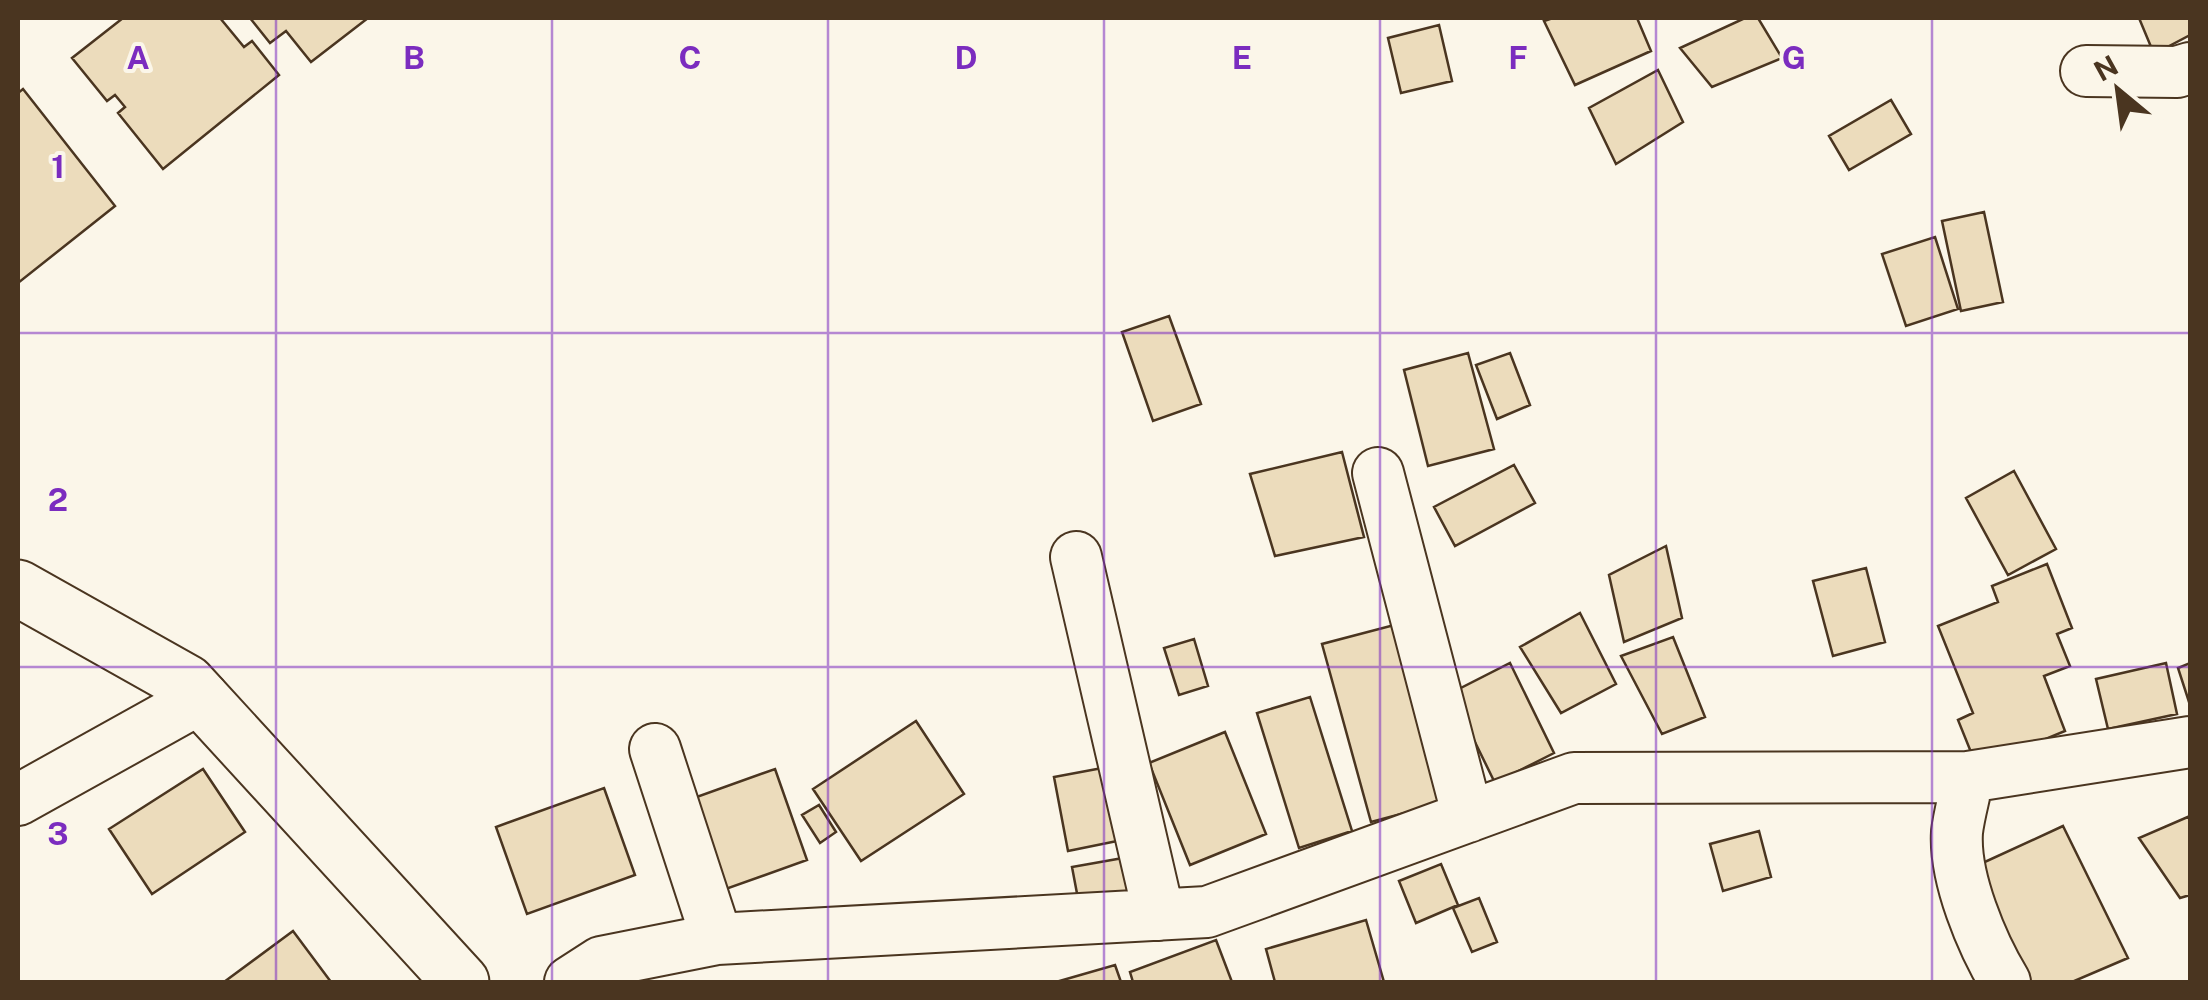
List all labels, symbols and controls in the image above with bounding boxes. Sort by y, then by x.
text: A [126,39,150,76]
text: B [403,39,425,76]
text: C [679,39,701,76]
text: D [954,39,978,76]
text: E [1232,39,1252,76]
text: F [1508,39,1528,76]
text: G [1782,39,1806,76]
north arrow [2068,40,2168,140]
text: N [2088,48,2123,87]
text: 1 [51,148,65,185]
text: 2 [48,481,68,518]
text: 3 [47,815,69,852]

